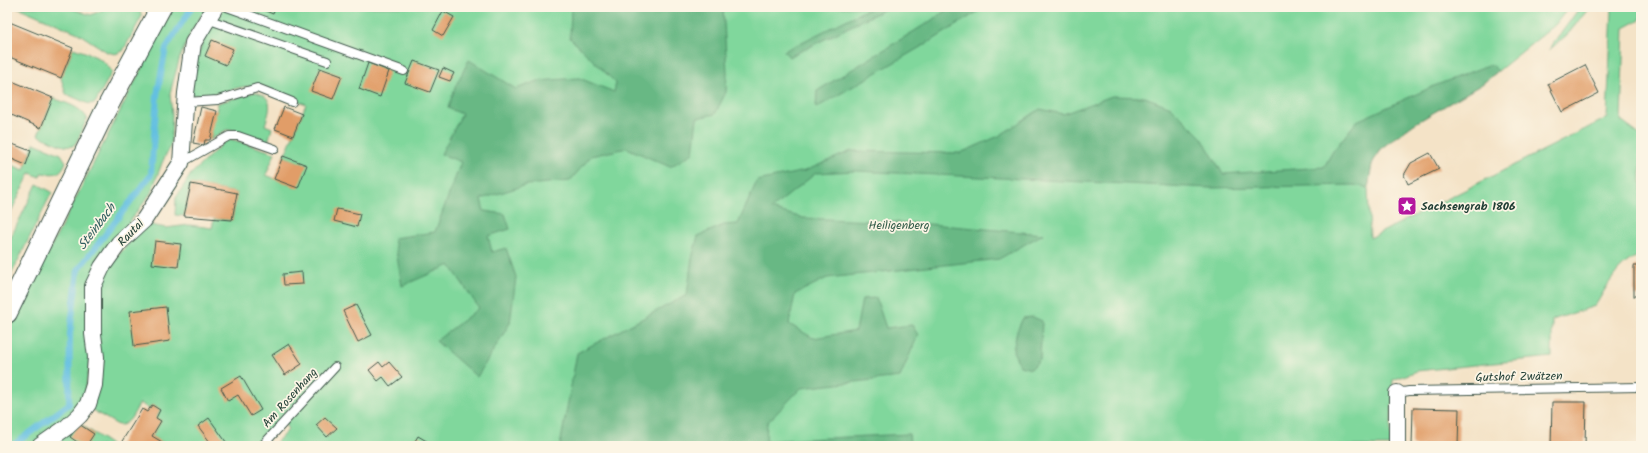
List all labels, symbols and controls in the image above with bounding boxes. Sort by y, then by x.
place icon: Sachsengrab 1806 [1396,195,1418,217]
place label: Sachsengrab 1806 [1421,197,1516,216]
water label: Steinbach [73,199,122,255]
street label: Rautal [113,215,149,251]
park label: Heiligenberg [869,216,930,235]
street label: Am Rosenhang [258,363,322,432]
street label: Gutshof Zwätzen [1475,367,1563,387]

